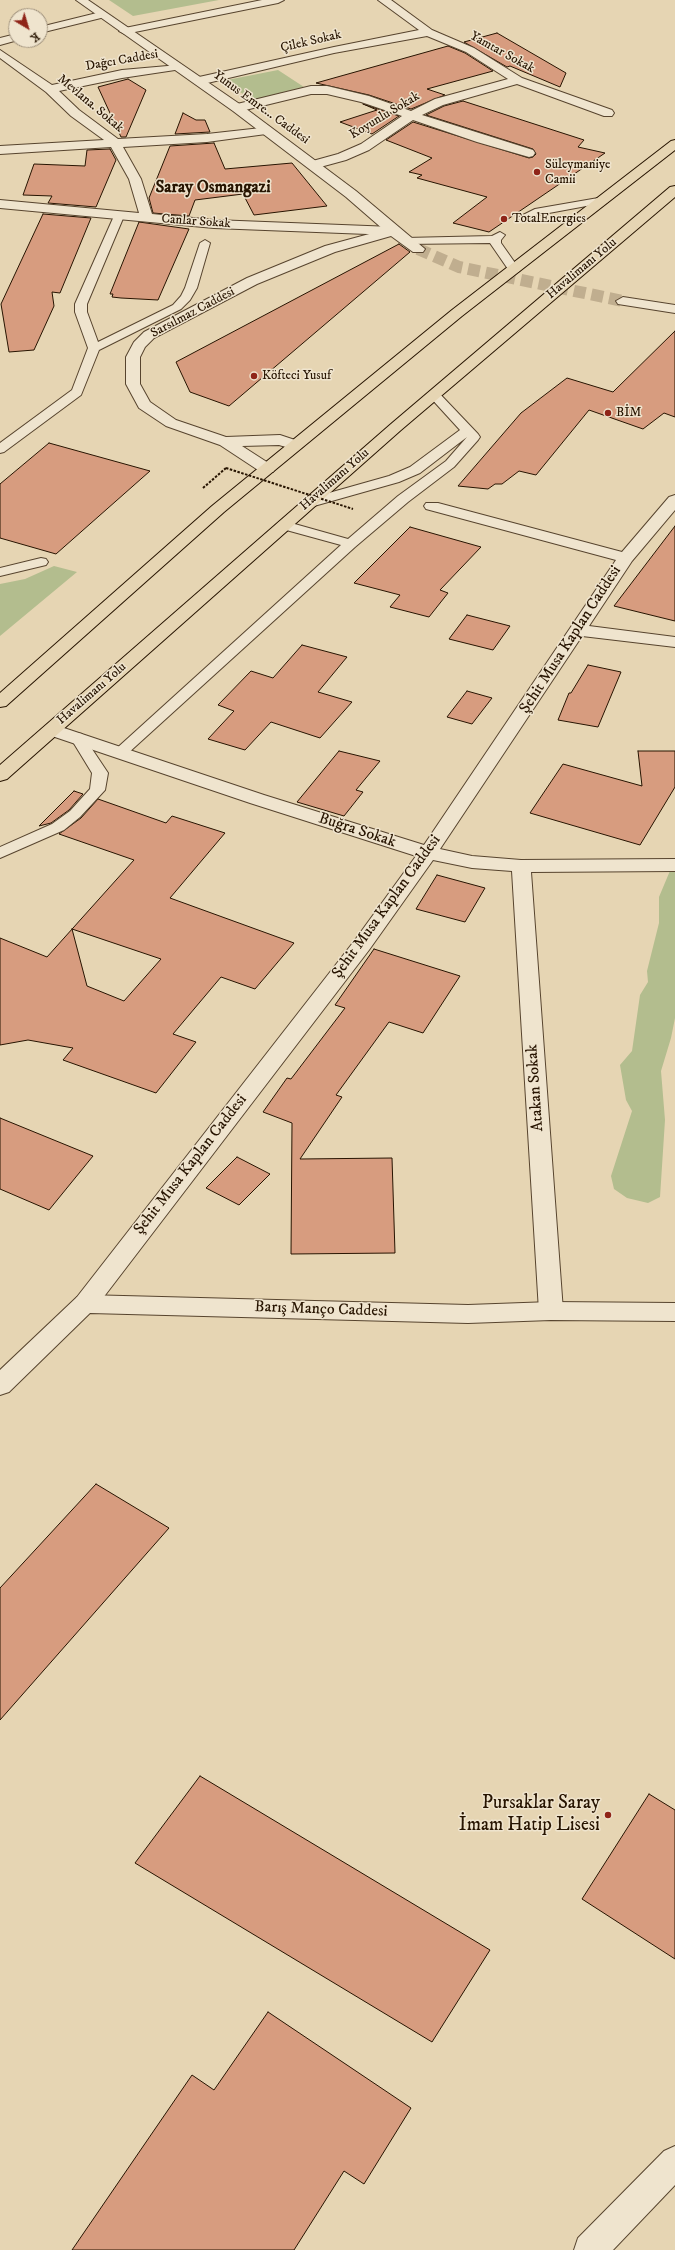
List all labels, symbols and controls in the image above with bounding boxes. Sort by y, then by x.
north arrow [8,8,48,48]
street label: Çilek Sokak [279,27,343,57]
text: K [27,29,42,45]
street label: Yamtar Sokak [467,29,537,77]
street label: Dağcı Caddesi [84,47,160,75]
street label: Yunus Emre... Caddesi [210,68,312,148]
street label: Mevlana. Sokak [54,72,126,136]
street label: Koyunlu Sokak [347,89,423,143]
place label: Süleymaniye Camii [545,157,610,188]
marker: Süleymaniye Camii [532,167,542,177]
district label: Saray Osmangazi [155,178,271,198]
place label: TotalEnergies [512,211,586,227]
street label: Canlar Sokak [161,212,231,232]
marker: TotalEnergies [499,214,509,224]
street label: Havalimanı Yolu [544,235,620,303]
street label: Sarsılmaz Caddesi [148,284,238,342]
place label: Köfteci Yusuf [262,368,331,384]
marker: Köfteci Yusuf [249,371,259,381]
place label: BİM [616,405,641,421]
marker: BİM [603,408,613,418]
street label: Havalimanı Yolu [297,446,373,514]
street label: Şehit Musa Kaplan Caddesi [516,562,626,718]
street label: Havalimanı Yolu [54,660,130,728]
street label: Buğra Sokak [316,809,398,853]
street label: Şehit Musa Kaplan Caddesi [329,832,445,982]
street label: Atakan Sokak [523,1044,549,1132]
street label: Şehit Musa Kaplan Caddesi [130,1091,252,1239]
street label: Barış Manço Caddesi [254,1298,388,1322]
place label: Pursaklar Saray İmam Hatip Lisesi [459,1793,600,1837]
marker: Pursaklar Saray İmam Hatip Lisesi [603,1810,613,1820]

